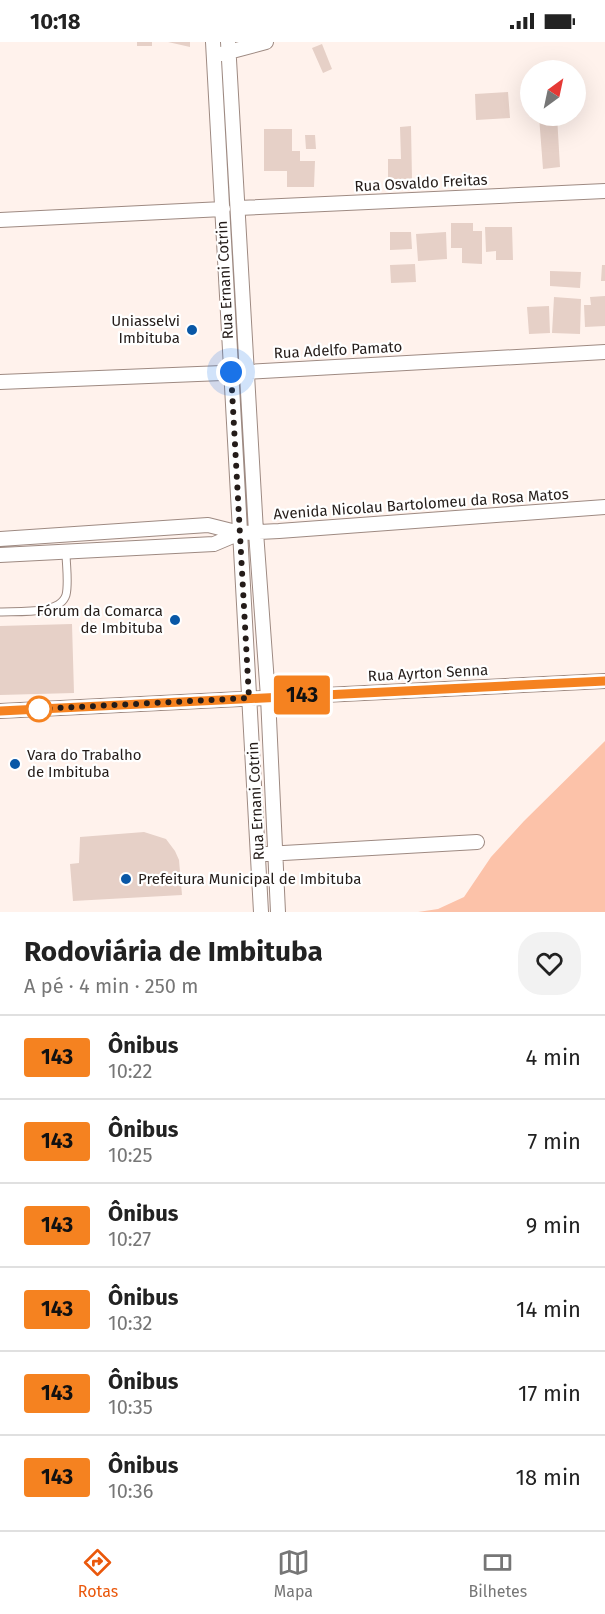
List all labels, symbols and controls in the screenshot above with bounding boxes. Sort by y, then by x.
text: 10:18 [30,8,81,35]
north arrow [520,60,586,126]
map controls [520,60,586,126]
street label: Rua Osvaldo Freitas [354,171,488,195]
street label: Rua Ernani Cotrin [213,220,237,340]
place label: Uniasselvi Imbituba [111,312,180,347]
marker: Uniasselvi Imbituba [185,323,199,337]
street label: Rua Adelfo Pamato [273,338,403,362]
your location [216,357,246,387]
street label: Avenida Nicolau Bartolomeu da Rosa Matos [273,485,569,523]
place label: Fórum da Comarca de Imbituba [37,602,163,637]
marker: Fórum da Comarca de Imbituba [168,613,182,627]
street label: Rua Ayrton Senna [367,661,489,685]
line badge: 143 [268,676,336,714]
text: 143 [286,682,318,708]
unlabelled marker [26,696,52,722]
street label: Rua Ernani Cotrin [244,741,268,861]
place label: Vara do Trabalho de Imbituba [27,746,141,781]
marker: Vara do Trabalho de Imbituba [8,757,22,771]
place label: Prefeitura Municipal de Imbituba [138,870,361,888]
marker: Prefeitura Municipal de Imbituba [119,872,133,886]
button: heart [518,932,581,995]
text: Rodoviária de Imbituba [24,935,323,968]
text: A pé · 4 min · 250 m [24,974,198,998]
text: Ônibus [108,1032,178,1059]
text: 143 [41,1044,73,1070]
text: 4 min [526,1044,581,1071]
text: 10:22 [108,1059,152,1083]
text: Ônibus [108,1116,178,1143]
text: 143 [41,1128,73,1154]
text: 7 min [527,1128,581,1155]
text: 10:25 [108,1143,153,1167]
text: Ônibus [108,1200,178,1227]
text: 143 [41,1212,73,1238]
text: 9 min [526,1212,581,1239]
text: 10:27 [108,1227,151,1251]
text: Ônibus [108,1284,178,1311]
text: 143 [41,1296,73,1322]
text: 14 min [516,1296,581,1323]
text: 10:32 [108,1311,152,1335]
text: Ônibus [108,1368,178,1395]
text: 143 [41,1380,73,1406]
text: 17 min [518,1380,581,1407]
text: 10:35 [108,1395,153,1419]
text: Ônibus [108,1452,178,1479]
text: 143 [41,1464,73,1490]
text: 18 min [516,1464,581,1491]
text: 10:36 [108,1479,153,1503]
tab: Rotas [78,1546,118,1601]
tab: Mapa [274,1546,313,1601]
tab: Bilhetes [468,1546,527,1601]

